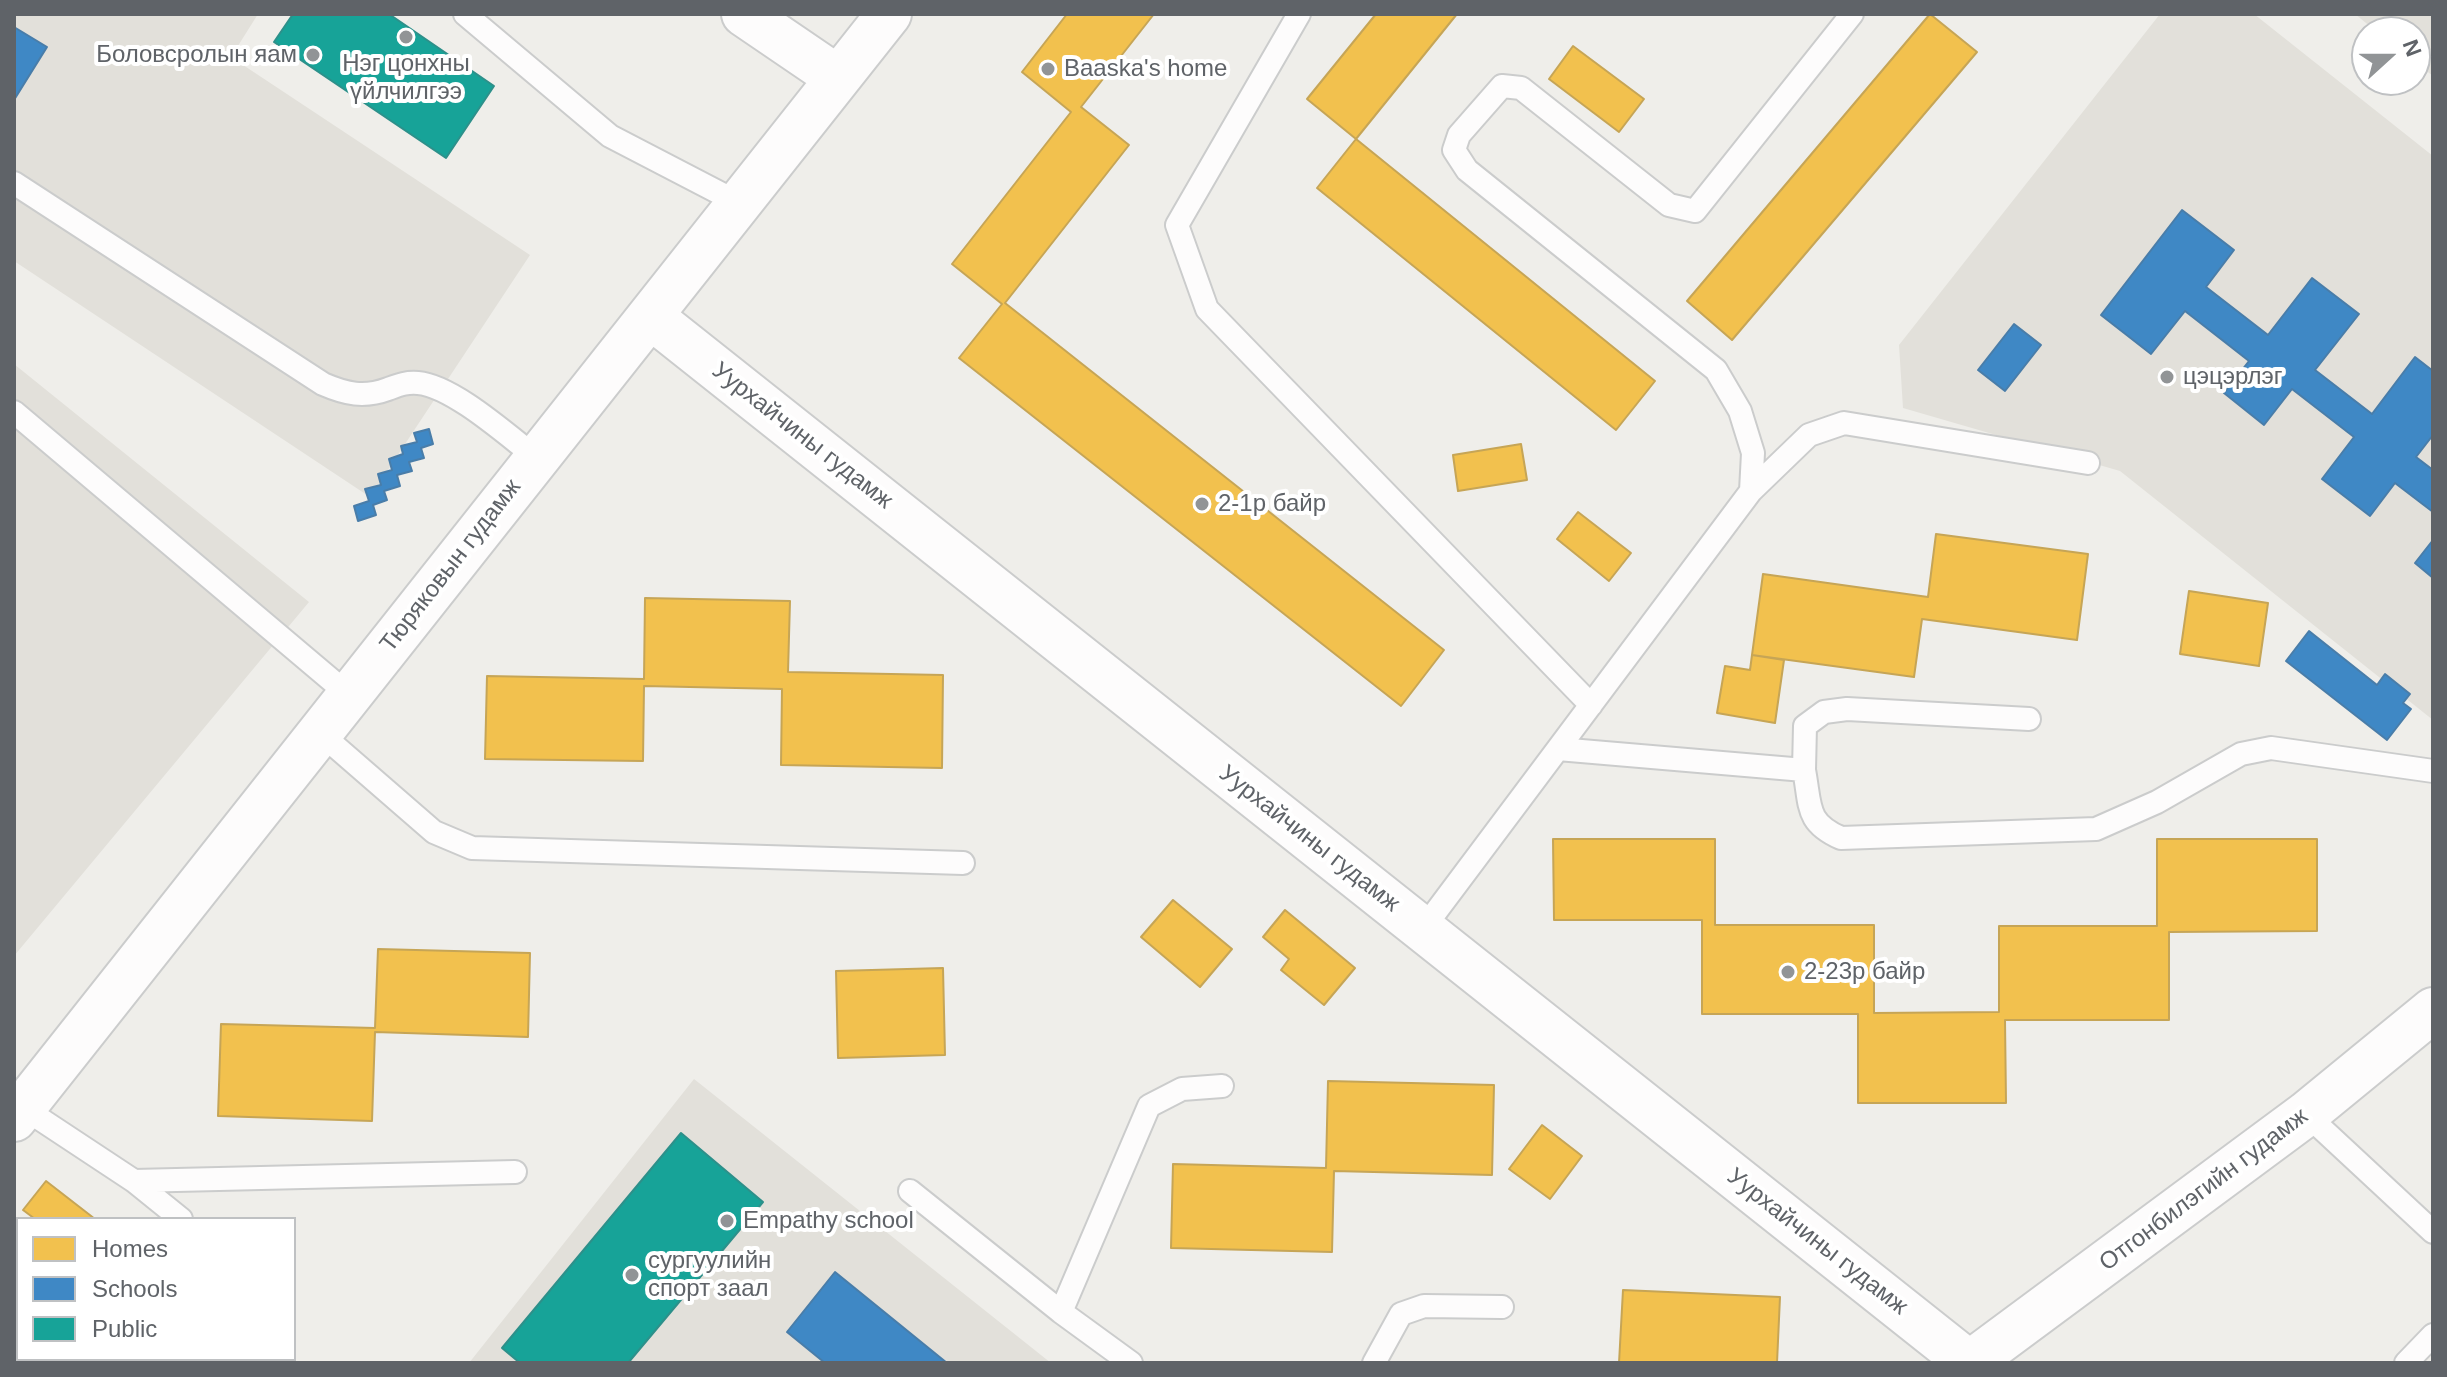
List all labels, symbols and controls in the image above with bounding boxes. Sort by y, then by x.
north arrow [2351,16,2431,96]
marker: Нэг цонхны үйлчилгээ [397,28,415,46]
text: N [2397,36,2427,60]
place label: Боловсролын яам [96,41,297,69]
marker: Боловсролын яам [304,46,322,64]
place label: Нэг цонхны үйлчилгээ [342,50,470,106]
place label: Baaska's home [1064,55,1227,83]
marker: Baaska's home [1039,60,1057,78]
street label: Уурхайчины гудамж [706,356,898,516]
place label: цэцэрлэг [2183,363,2283,391]
marker: цэцэрлэг [2158,368,2176,386]
street label: Тюряковын гудамж [375,474,527,658]
place label: 2-1р байр [1218,490,1326,518]
marker: 2-1р байр [1193,495,1211,513]
street label: Уурхайчины гудамж [1213,759,1405,919]
place label: 2-23р байр [1804,958,1925,986]
marker: 2-23р байр [1779,963,1797,981]
street label: Отгонбилэгийн гудамж [2094,1102,2314,1278]
street label: Уурхайчины гудамж [1721,1162,1913,1322]
place label: Empathy school [743,1207,914,1235]
marker: Empathy school [718,1212,736,1230]
legend [16,1217,296,1361]
text: Homes [92,1235,168,1262]
place label: сургуулийн спорт заал [648,1247,771,1303]
marker: сургуулийн спорт заал [623,1266,641,1284]
text: Schools [92,1275,177,1302]
text: Public [92,1315,157,1342]

